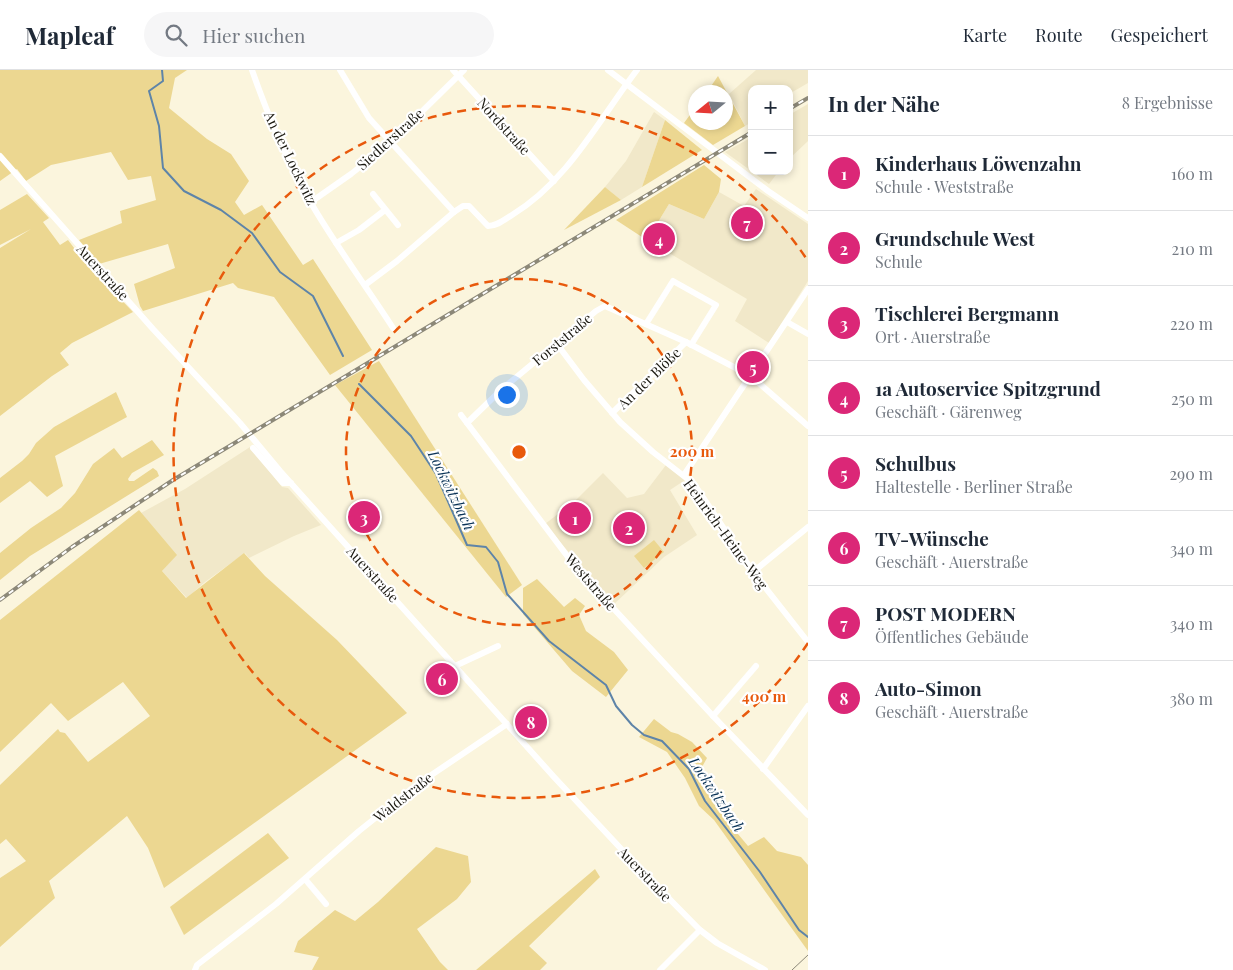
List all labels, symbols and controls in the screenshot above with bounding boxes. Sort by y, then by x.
search box [144,12,494,57]
text: Mapleaf [25,19,114,51]
icon: search [162,21,190,49]
text: Hier suchen [202,22,305,48]
text: Karte [963,23,1007,47]
text: Route [1035,23,1083,47]
text: Gespeichert [1111,23,1208,47]
north arrow [688,85,733,130]
map controls [748,85,793,175]
button: + [748,85,793,130]
text: In der Nähe [828,89,940,117]
text: 8 Ergebnisse [1122,92,1213,113]
street label: Nordstraße [473,93,535,159]
street label: Siedlerstraße [353,104,427,174]
street label: An der Lockwitz [260,107,322,208]
button: − [748,130,793,175]
text: Kinderhaus Löwenzahn [875,150,1082,176]
text: 1 [841,163,847,184]
text: 160 m [1171,163,1213,184]
text: Schule · Weststraße [875,176,1014,197]
pin: 7 [731,204,763,242]
pin: 4 [643,220,675,258]
text: Grundschule West [875,225,1035,251]
text: 2 [840,238,848,259]
text: 210 m [1172,238,1213,259]
street label: Auerstraße [72,239,133,304]
text: Schule [875,251,923,272]
text: Tischlerei Bergmann [875,300,1059,326]
street label: Forststraße [528,308,596,370]
text: 3 [840,313,848,334]
text: 220 m [1170,313,1213,334]
text: Ort · Auerstraße [875,326,990,347]
street label: An der Blöße [613,343,685,414]
pin: 5 [737,348,769,386]
text: 1a Autoservice Spitzgrund [875,375,1101,401]
your location [494,382,520,408]
text: 4 [840,388,848,409]
text: 250 m [1171,388,1213,409]
text: Geschäft · Gärenweg [875,401,1022,422]
text: 200 m [670,441,715,461]
centre of rings [510,443,528,461]
water label: Lockwitzbach [424,446,480,533]
text: Schulbus [875,450,956,476]
text: 5 [840,463,848,484]
text: 290 m [1169,463,1213,484]
street label: Heinrich-Heine-Weg [679,475,773,594]
text: Haltestelle · Berliner Straße [875,476,1073,497]
pin: 3 [348,498,380,536]
pin: 1 [559,499,591,537]
pin: 2 [613,509,645,547]
text: TV-Wünsche [875,525,989,551]
text: 6 [840,538,848,559]
text: 340 m [1170,538,1213,559]
street label: Auerstraße [342,541,403,606]
street label: Weststraße [560,549,621,615]
text: Geschäft · Auerstraße [875,551,1028,572]
text: POST MODERN [875,600,1016,626]
text: 7 [840,613,848,634]
text: 340 m [1170,613,1213,634]
text: Öffentliches Gebäude [875,626,1029,647]
pin: 6 [426,660,458,698]
text: Auto-Simon [875,675,982,701]
text: 400 m [742,686,787,706]
text: 8 [840,688,848,709]
text: 380 m [1170,688,1213,709]
text: Geschäft · Auerstraße [875,701,1028,722]
pin: 8 [515,703,547,741]
water label: Lockwitzbach [684,752,750,836]
street label: Waldstraße [369,768,437,827]
street label: Auerstraße [613,842,676,906]

